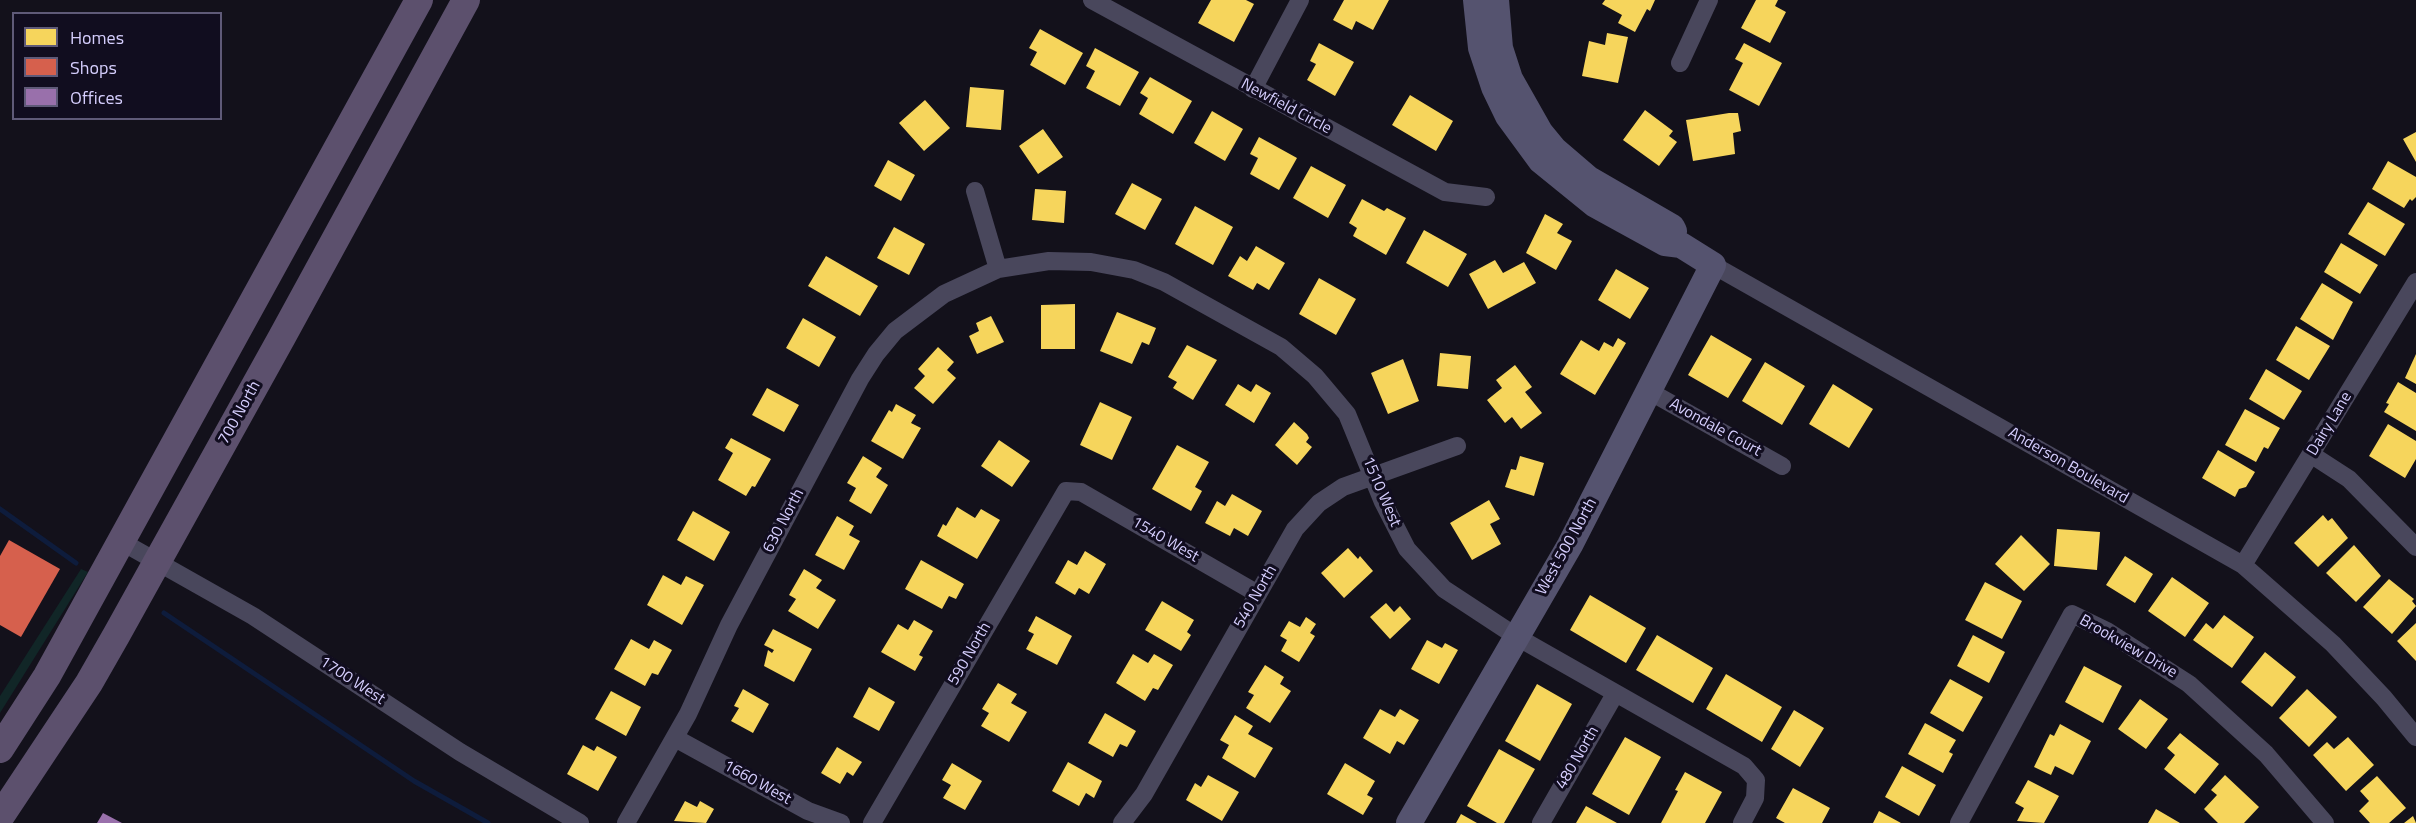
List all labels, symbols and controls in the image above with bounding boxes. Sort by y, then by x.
legend [12,12,222,120]
text: Homes [70,24,124,51]
text: Shops [70,54,117,81]
street label: Newfield Circle [1237,75,1335,139]
text: Offices [70,84,123,111]
street label: 700 North [215,378,265,448]
street label: Dairy Lane [2303,389,2357,459]
street label: Avondale Court [1666,395,1764,461]
street label: Anderson Boulevard [2004,424,2132,508]
street label: 1510 West [1358,454,1404,530]
street label: 630 North [759,486,809,556]
street label: West 500 North [1532,495,1602,599]
street label: 1540 West [1128,513,1202,567]
street label: 540 North [1230,562,1282,632]
street label: Brookview Drive [2076,611,2180,683]
street label: 590 North [944,619,996,689]
street label: 1700 West [316,653,388,709]
street label: 480 North [1552,723,1604,793]
street label: 1660 West [720,757,794,809]

